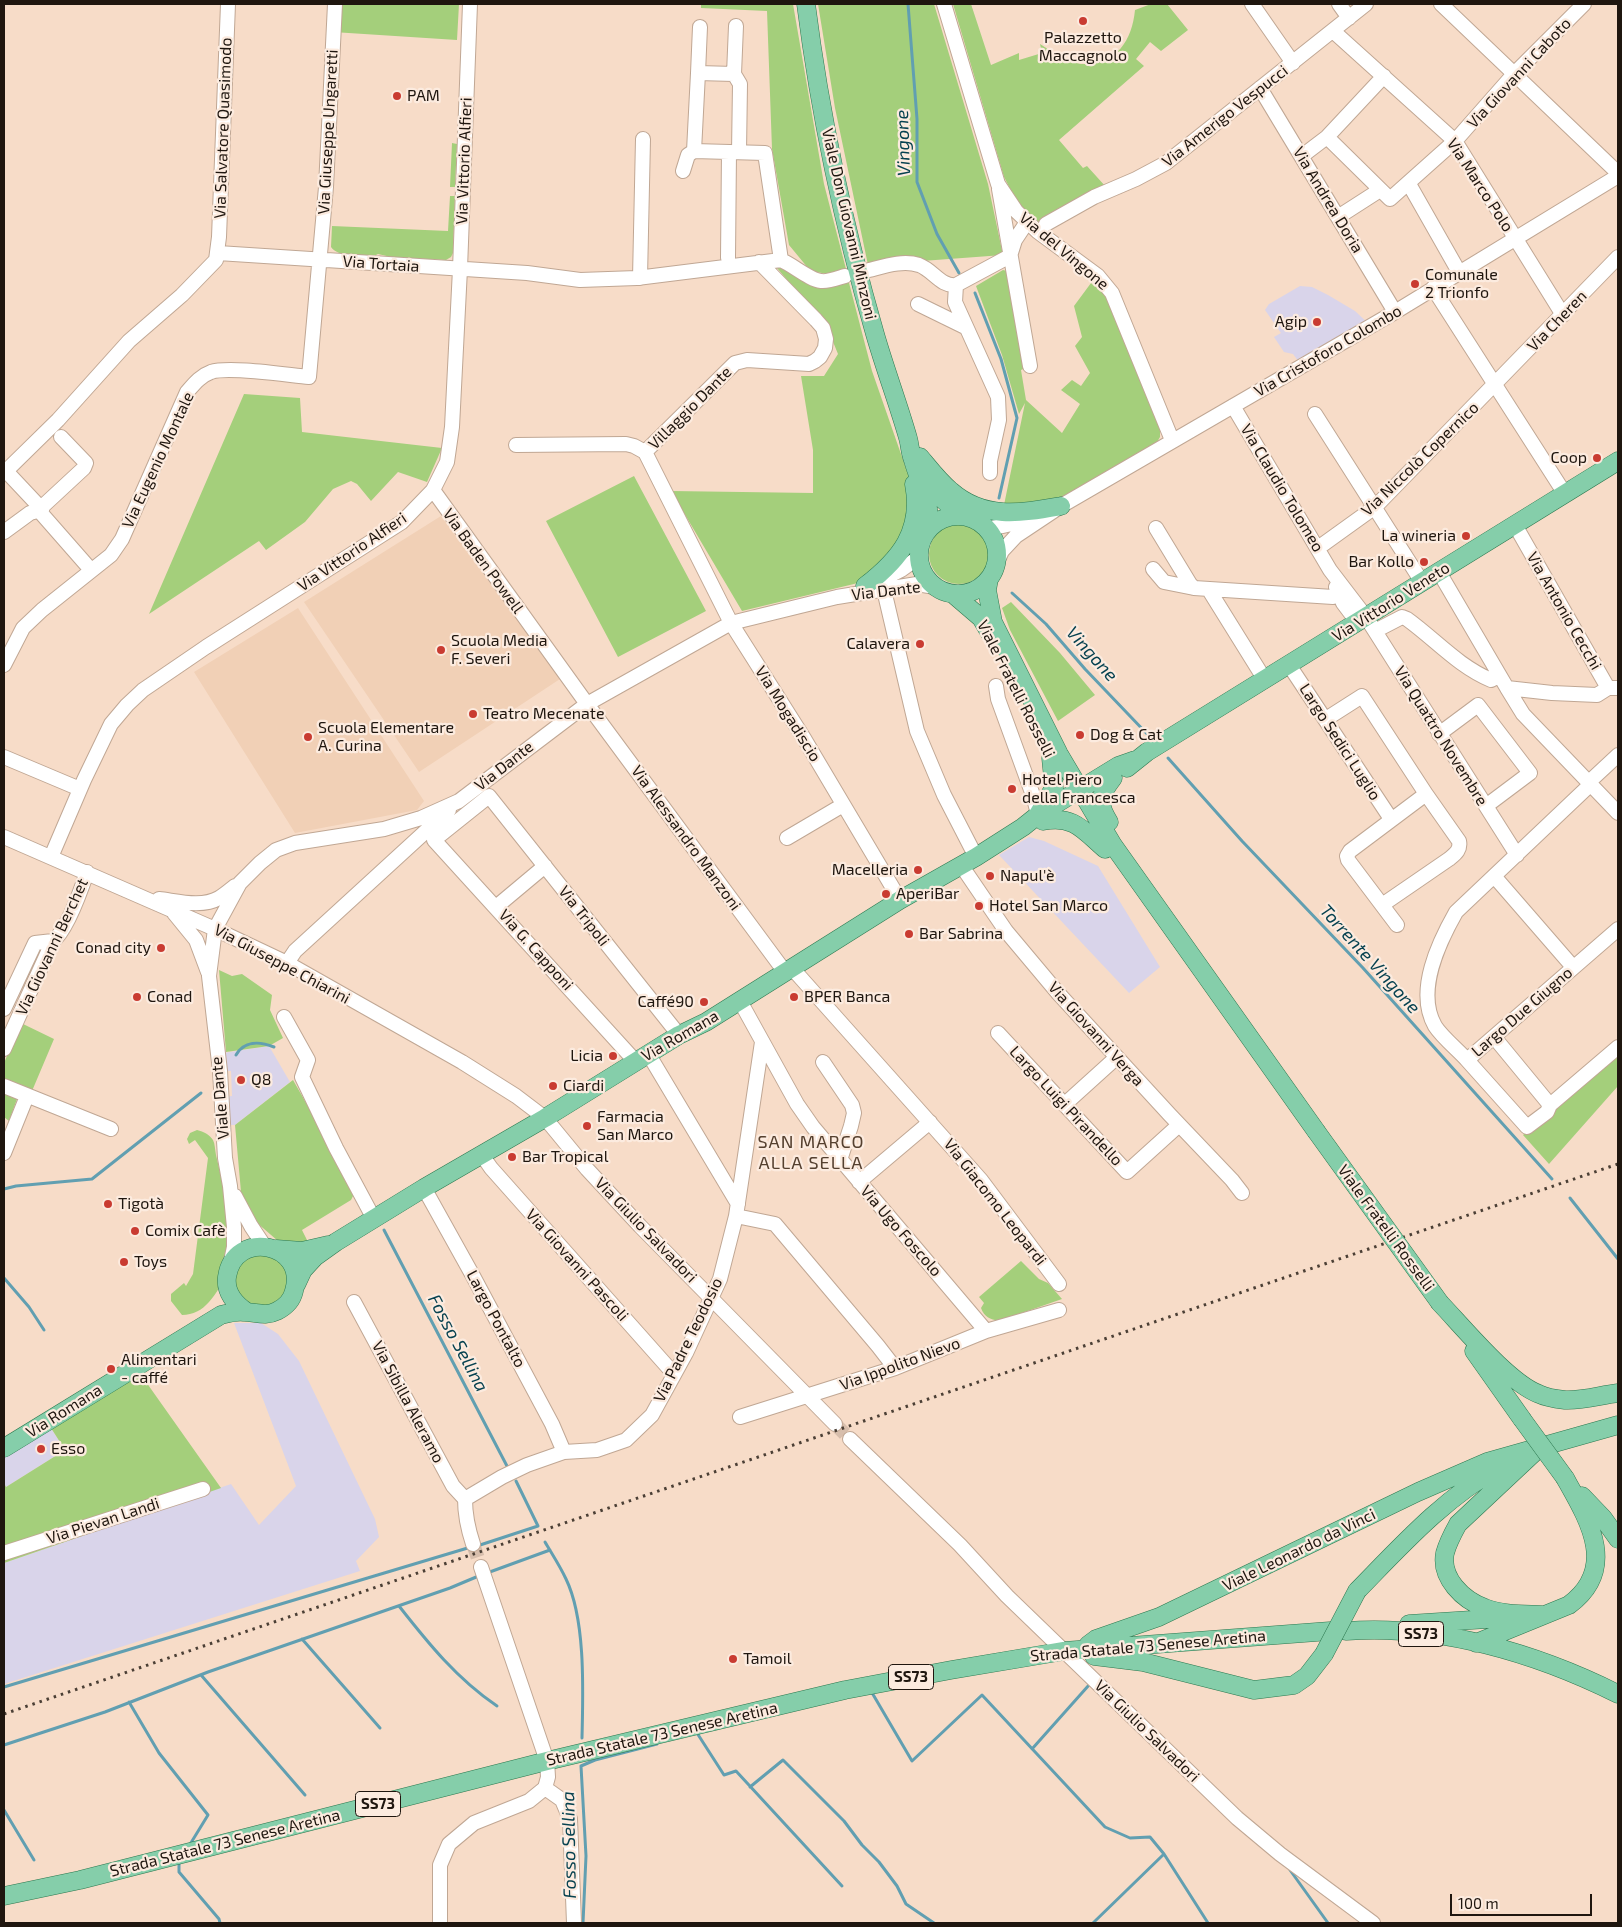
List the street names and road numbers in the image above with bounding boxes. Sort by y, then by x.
street label: Via Giovanni Caboto [1463,14,1575,132]
street label: Via Salvatore Quasimodo [210,37,236,219]
street label: Via Giuseppe Ungaretti [314,49,342,215]
street label: Via Amerigo Vespucci [1158,61,1292,171]
street label: Via Vittorio Alfieri [452,97,476,225]
street label: Viale Don Giovanni Minzoni [818,126,880,322]
street label: Via Marco Polo [1443,135,1517,235]
street label: Via Andrea Doria [1289,143,1367,257]
street label: Via del Vingone [1015,208,1113,294]
street label: Via Tortaia [342,252,420,276]
street label: Via Cheren [1523,287,1591,355]
street label: Via Cristoforo Colombo [1251,301,1405,401]
street label: Villaggio Dante [644,362,736,454]
street label: Via Eugenio Montale [118,389,198,531]
street label: Via Niccolò Copernico [1357,398,1483,520]
street label: Via Claudio Tolomeo [1236,421,1328,555]
street label: Via Baden Powell [438,505,528,617]
street label: Via Vittorio Alfieri [294,508,410,596]
street label: Via Antonio Cecchi [1522,549,1606,673]
street label: Via Vittorio Veneto [1329,558,1453,646]
street label: Via Dante [850,577,922,605]
street label: Viale Fratelli Rosselli [973,617,1059,761]
street label: Via Mogadiscio [751,663,825,765]
street label: Via Quattro Novembre [1390,663,1492,809]
street label: Largo Sedici Luglio [1295,680,1385,804]
street label: Via Dante [471,737,537,795]
street label: Via Alessandro Manzoni [627,762,745,914]
street label: Via Giovanni Berchet [12,875,92,1019]
street label: Via Tripoli [554,882,614,950]
street label: Via G. Capponi [495,906,577,994]
street label: Via Giuseppe Chiarini [211,920,353,1008]
street label: Largo Due Giugno [1468,963,1576,1061]
street label: Via Giovanni Verga [1044,978,1148,1090]
street label: Via Romana [638,1006,722,1066]
street label: Largo Luigi Pirandello [1005,1042,1127,1170]
street label: Viale Dante [207,1056,233,1140]
street label: Via Giacomo Leopardi [940,1135,1050,1269]
street label: Viale Fratelli Rosselli [1334,1161,1438,1295]
street label: Via Giulio Salvadori [591,1173,701,1287]
street label: Via Ugo Foscolo [856,1182,946,1280]
street label: Via Giovanni Pascoli [522,1205,632,1325]
street label: Largo Pontalto [462,1267,530,1371]
street label: Via Padre Teodosio [649,1275,727,1405]
street label: Via Ippolito Nievo [837,1333,963,1395]
street label: Via Sibilla Aleramo [368,1338,448,1466]
street label: Via Romana [23,1380,105,1442]
street label: Via Pievan Landi [44,1494,162,1548]
street label: Viale Leonardo da Vinci [1219,1505,1379,1595]
road number: SS73 [1398,1622,1444,1646]
street label: Strada Statale 73 Senese Aretina [1029,1626,1267,1666]
road number: SS73 [888,1664,934,1690]
street label: Via Giulio Salvadori [1090,1676,1204,1786]
street label: Strada Statale 73 Senese Aretina [545,1698,779,1770]
road number: SS73 [356,1792,400,1816]
street label: Strada Statale 73 Senese Aretina [108,1805,342,1881]

